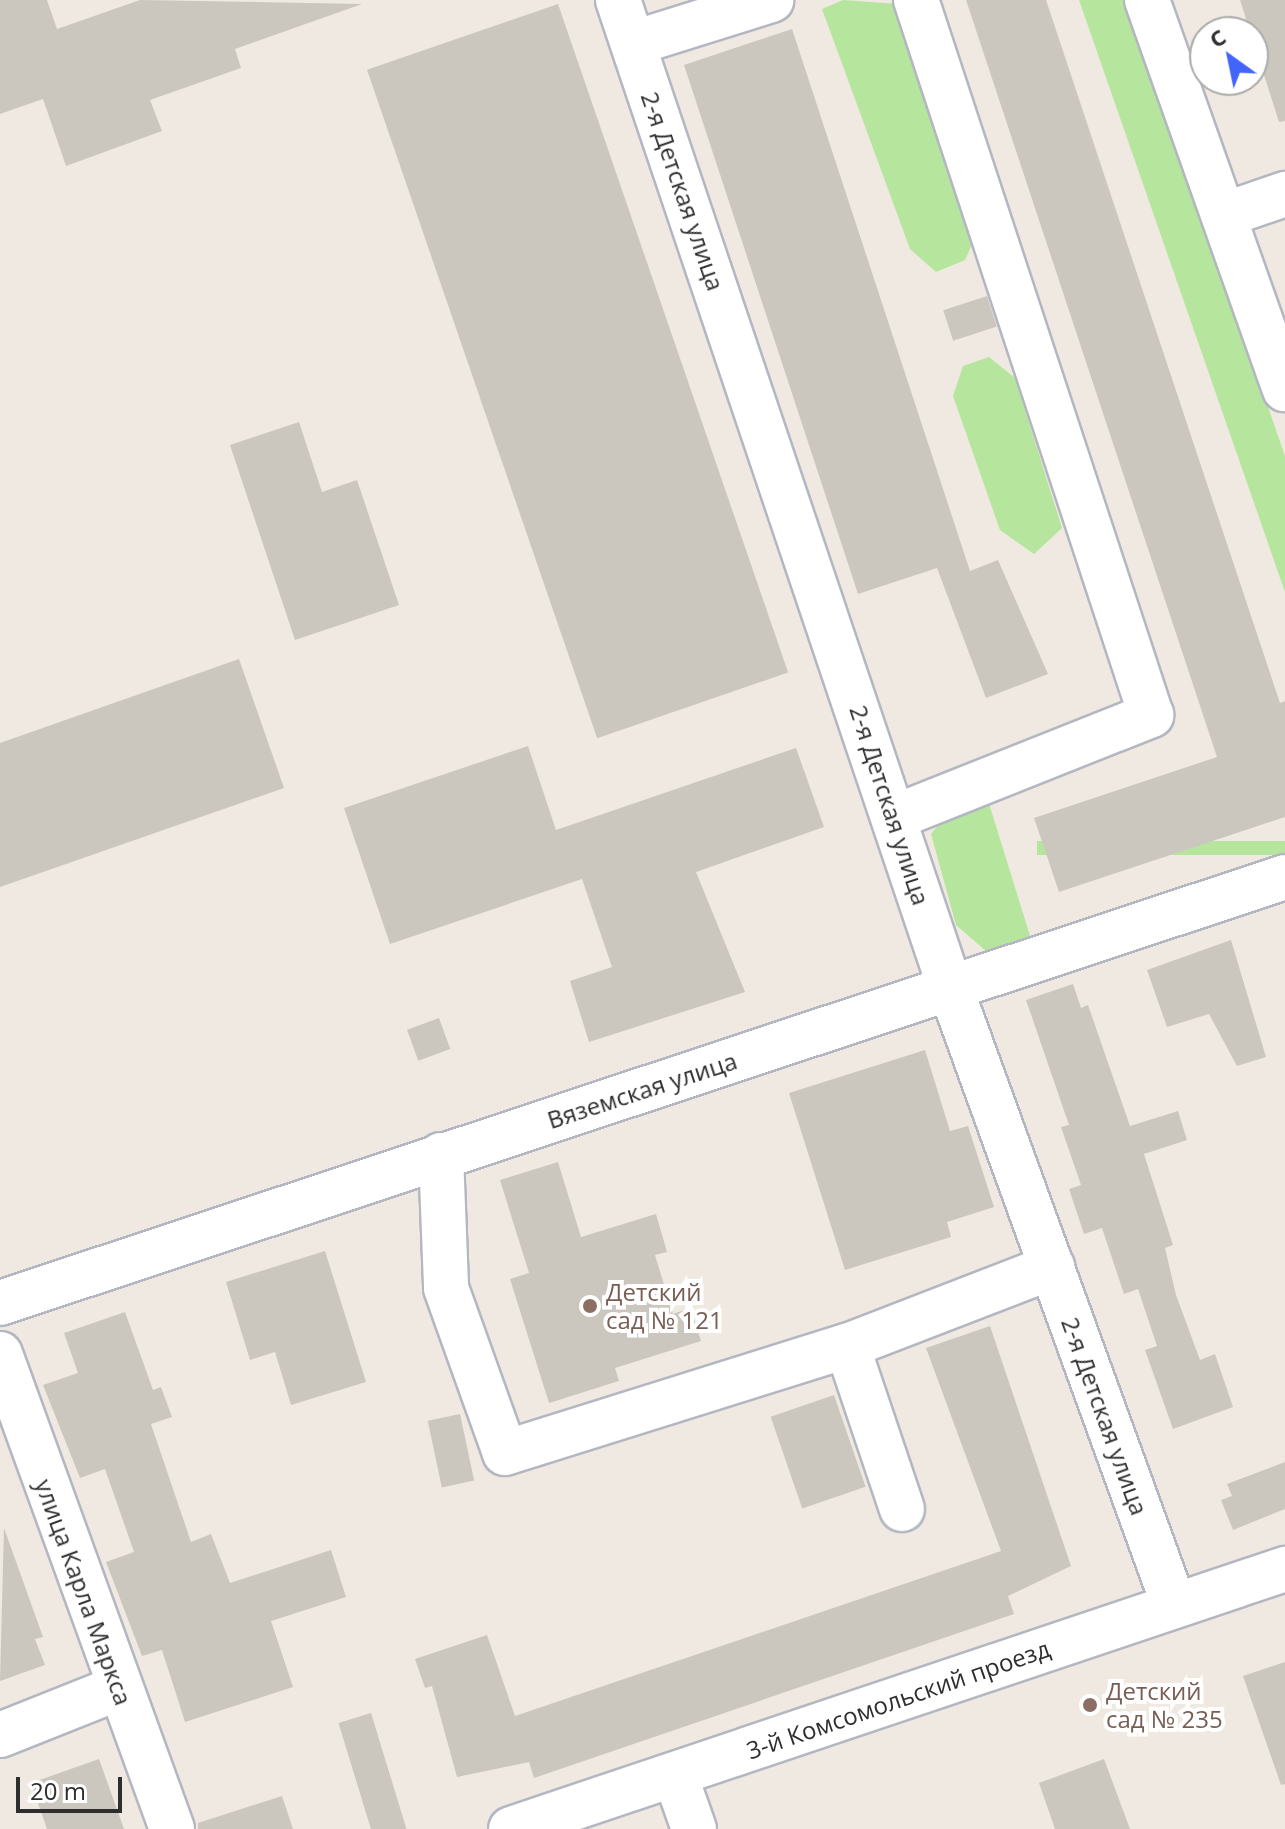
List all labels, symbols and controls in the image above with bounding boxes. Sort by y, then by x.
north arrow [1189,16,1269,96]
text: С [1203,21,1231,54]
street label: 2-я Детская улица [635,88,731,294]
street label: 2-я Детская улица [844,702,936,908]
street label: Вяземская улица [544,1046,740,1134]
place label: Детский сад № 121 [606,1278,723,1334]
marker: Детский сад № 121 [581,1297,599,1315]
street label: 2-я Детская улица [1056,1313,1154,1519]
street label: улица Карла Маркса [30,1475,138,1709]
street label: 3-й Комсомольский проезд [743,1633,1053,1765]
place label: Детский сад № 235 [1106,1677,1223,1733]
marker: Детский сад № 235 [1081,1696,1099,1714]
scale bar [20,1761,126,1811]
text: 20 m [30,1774,86,1807]

